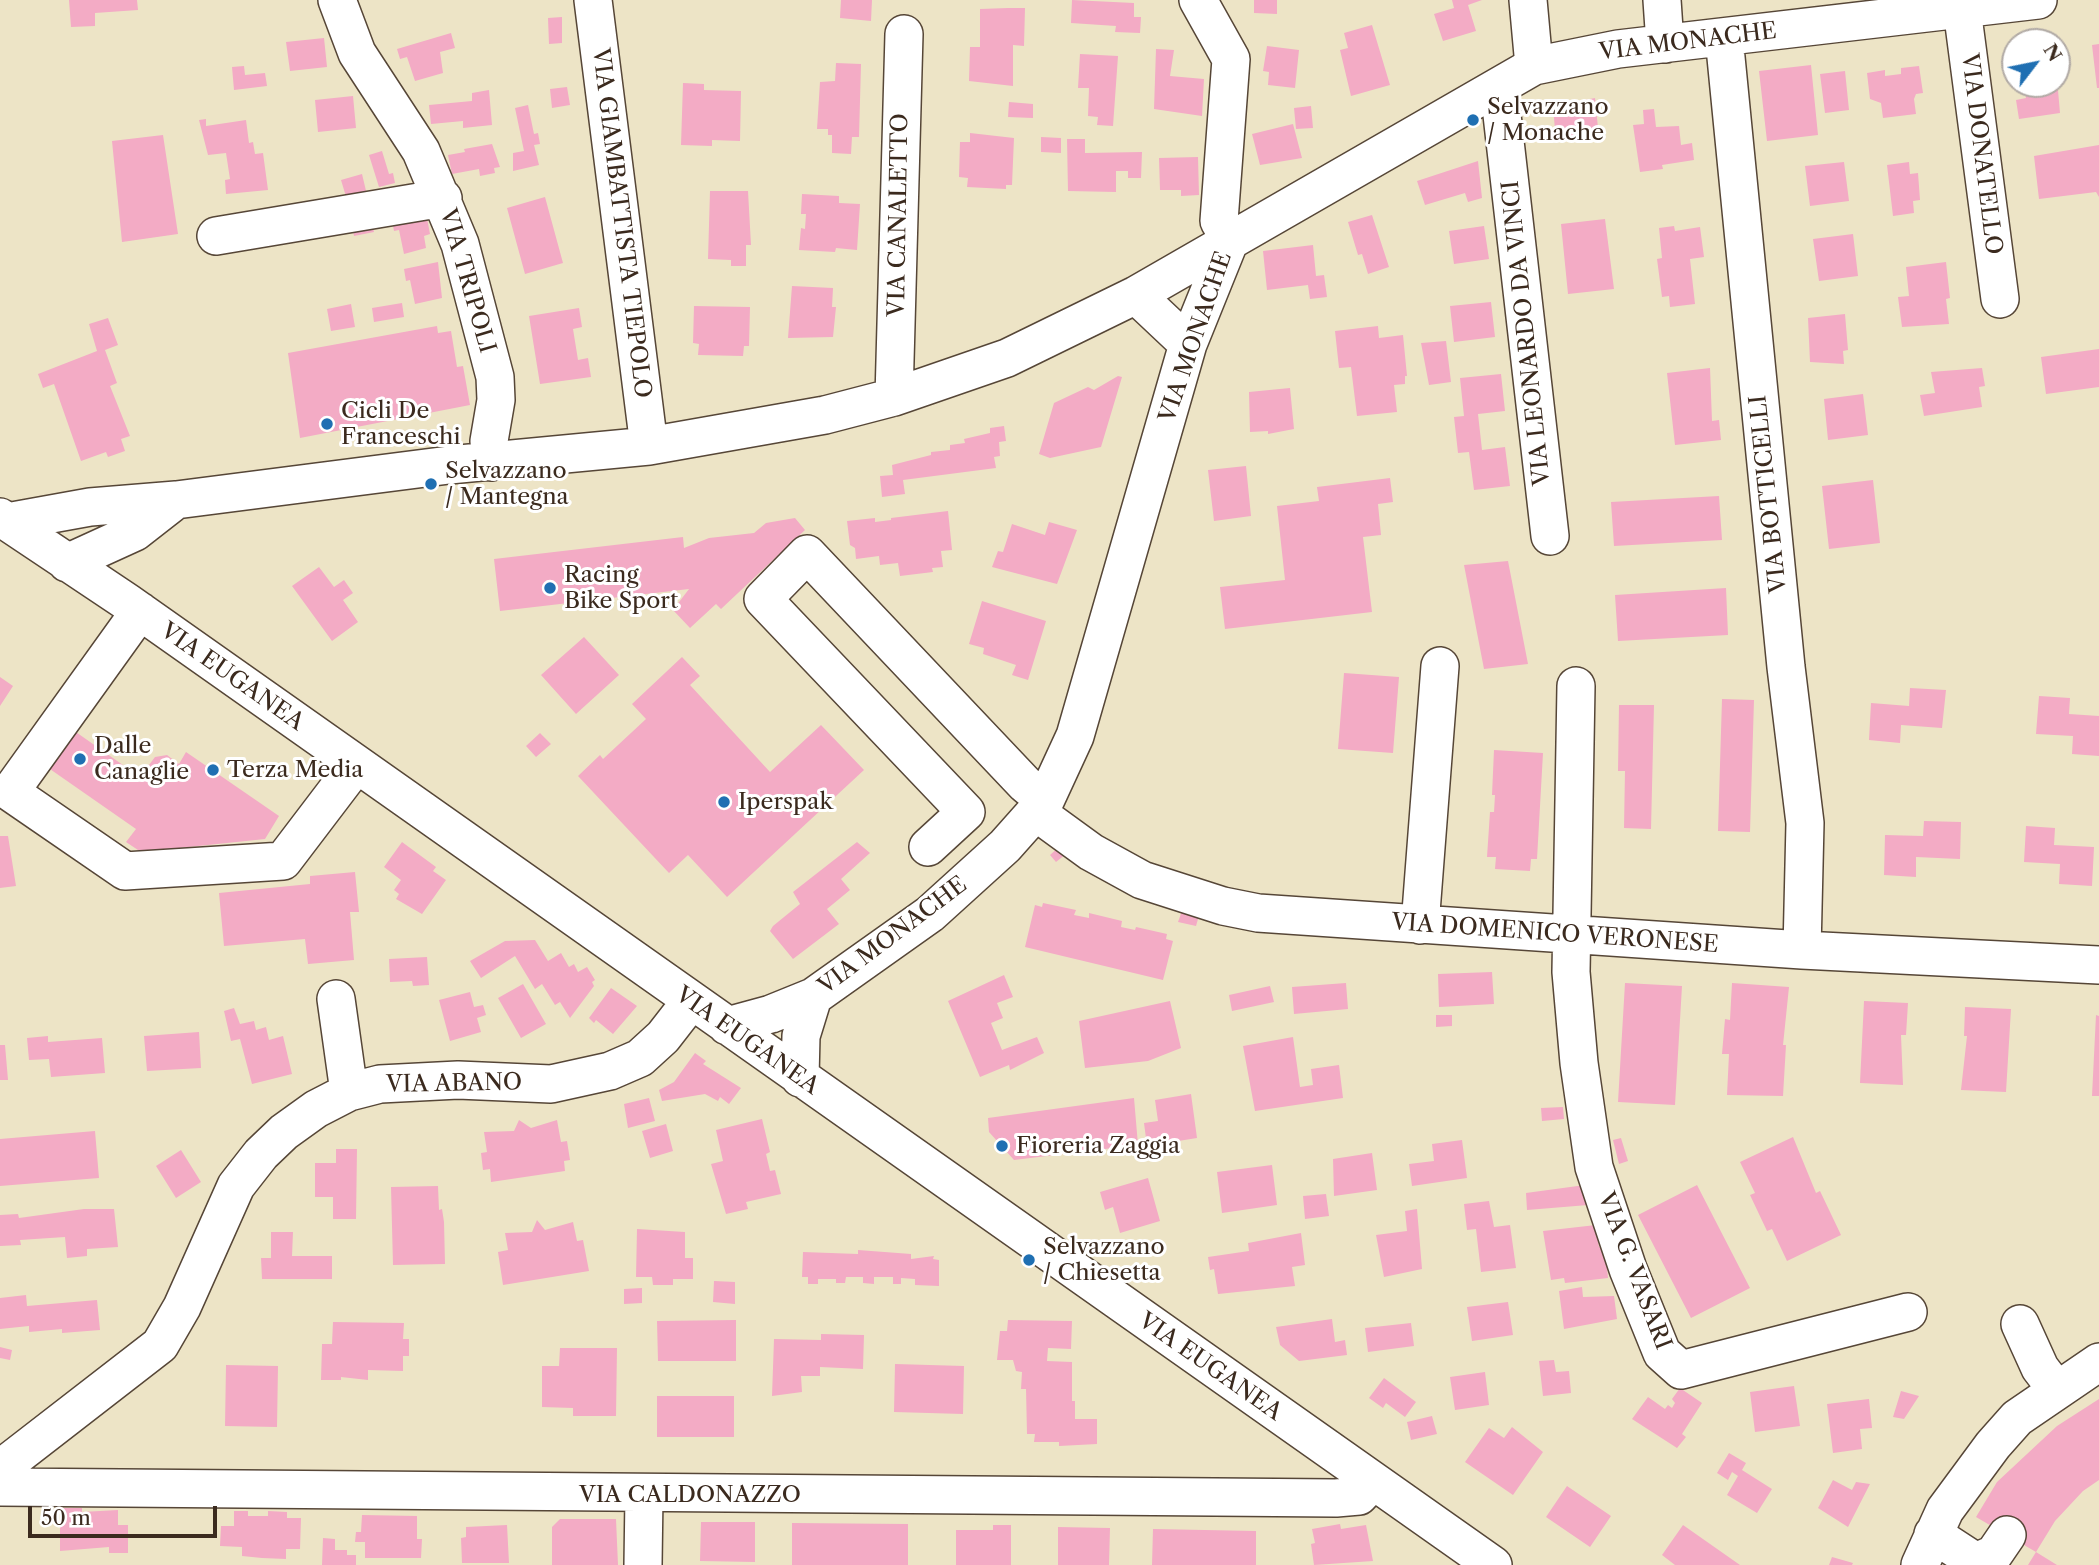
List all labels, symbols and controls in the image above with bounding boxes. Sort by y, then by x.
street label: VIA MONACHE [1598,17,1778,67]
north arrow [2001,28,2071,98]
text: N [2038,40,2067,66]
street label: VIA GIAMBATTISTA TIEPOLO [586,46,656,400]
street label: VIA DONATELLO [1955,52,2007,256]
place label: Selvazzano / Monache [1487,93,1609,147]
marker: Selvazzano / Monache [1465,112,1481,128]
street label: VIA CANALETTO [883,113,915,317]
street label: VIA LEONARDO DA VINCI [1497,179,1557,487]
street label: VIA TRIPOLI [433,206,501,356]
street label: VIA MONACHE [1154,248,1238,426]
street label: VIA BOTTICELLI [1745,394,1793,594]
place label: Cicli De Franceschi [341,397,460,451]
marker: Cicli De Franceschi [319,416,335,432]
place label: Selvazzano / Mantegna [445,457,569,511]
marker: Selvazzano / Mantegna [423,476,439,492]
place label: Racing Bike Sport [564,561,678,615]
marker: Racing Bike Sport [542,580,558,596]
street label: VIA EUGANEA [155,617,309,737]
place label: Dalle Canaglie [94,732,189,786]
marker: Dalle Canaglie [72,751,88,767]
place label: Terza Media [227,756,363,784]
marker: Terza Media [205,762,221,778]
place label: Iperspak [738,788,833,816]
marker: Iperspak [716,794,732,810]
street label: VIA MONACHE [813,871,973,1001]
street label: VIA DOMENICO VERONESE [1391,909,1719,959]
street label: VIA EUGANEA [670,981,824,1101]
street label: VIA ABANO [386,1069,522,1099]
place label: Fioreria Zaggia [1016,1132,1180,1160]
marker: Fioreria Zaggia [994,1138,1010,1154]
street label: VIA G. VASARI [1591,1188,1677,1354]
place label: Selvazzano / Chiesetta [1043,1233,1165,1287]
marker: Selvazzano / Chiesetta [1021,1252,1037,1268]
street label: VIA EUGANEA [1133,1307,1287,1427]
street label: VIA CALDONAZZO [579,1481,801,1509]
scale bar [32,1492,220,1536]
text: 50 m [41,1505,91,1530]

